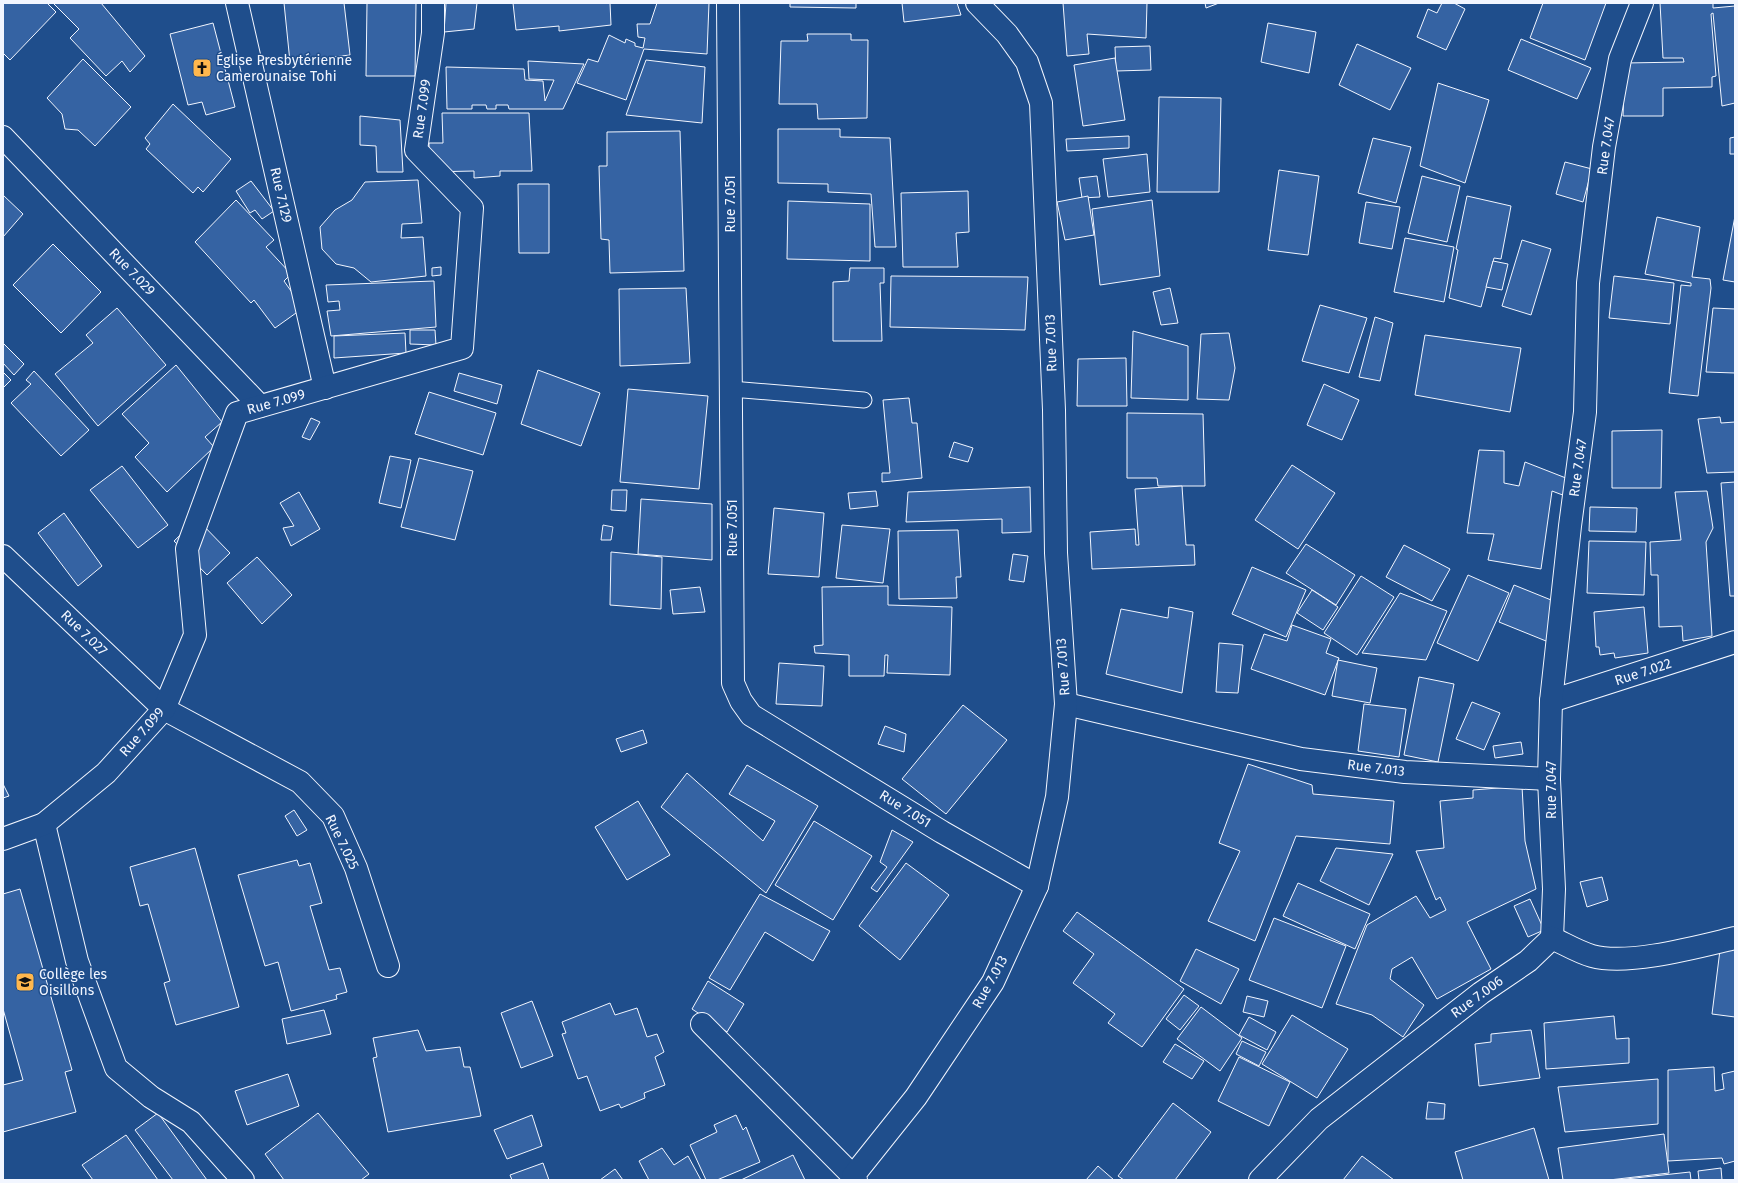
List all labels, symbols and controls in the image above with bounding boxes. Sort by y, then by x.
place label: Église Presbytérienne Camerounaise Tohi [216,51,352,85]
church icon: Église Presbytérienne Camerounaise Tohi [191,57,213,79]
street label: Rue 7.099 [409,78,435,140]
street label: Rue 7.047 [1594,116,1618,176]
street label: Rue 7.129 [266,166,296,224]
street label: Rue 7.051 [722,175,739,233]
street label: Rue 7.029 [105,245,159,299]
street label: Rue 7.013 [1041,314,1061,372]
street label: Rue 7.099 [245,386,307,418]
street label: Rue 7.047 [1566,438,1590,498]
street label: Rue 7.051 [724,499,741,557]
street label: Rue 7.027 [57,607,111,659]
street label: Rue 7.013 [1053,638,1073,696]
street label: Rue 7.022 [1612,655,1674,689]
street label: Rue 7.099 [116,704,168,760]
street label: Rue 7.013 [1346,756,1406,780]
street label: Rue 7.047 [1543,761,1560,819]
street label: Rue 7.051 [876,787,934,831]
street label: Rue 7.025 [321,812,363,872]
street label: Rue 7.013 [969,953,1011,1011]
place label: Collège les Oisillons [39,966,108,999]
school or university icon: Collège les Oisillons [14,971,36,993]
street label: Rue 7.006 [1448,972,1506,1022]

